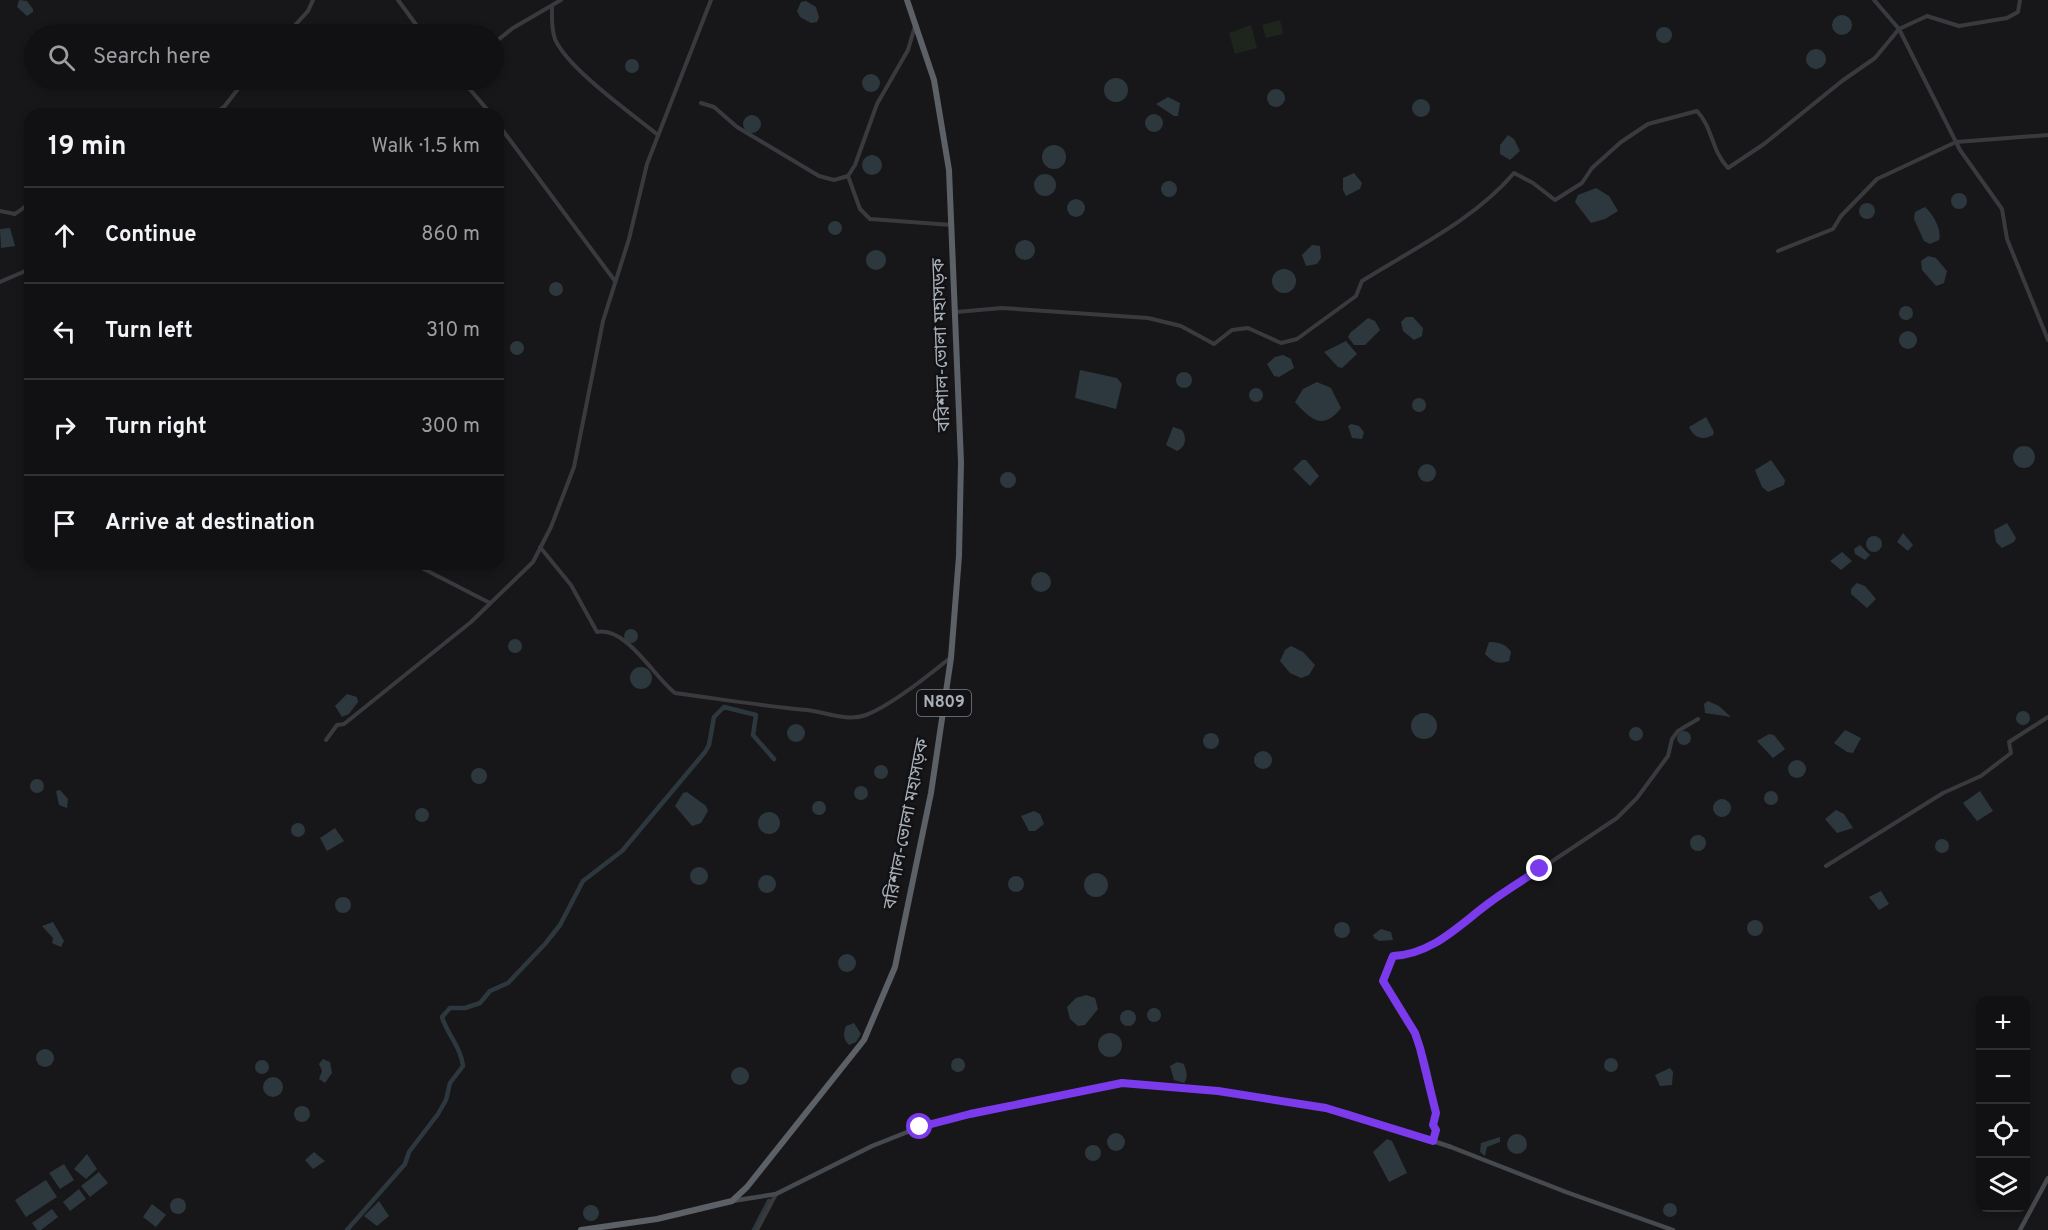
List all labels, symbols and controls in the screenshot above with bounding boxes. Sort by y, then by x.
search box [24,24,504,90]
icon: search [45,41,78,74]
text: Search here [93,44,211,71]
text: 19 min [48,131,126,164]
text: Walk · 1.5 km [371,134,480,160]
icon: ahead [48,219,81,252]
text: Continue [105,222,196,249]
text: 860 m [421,222,480,248]
street label: বরিশাল-ভোলা মহাসড়ক [927,257,957,433]
icon: left [48,315,81,348]
text: Turn left [105,318,193,345]
text: 310 m [426,318,480,344]
icon: right [48,411,81,444]
text: Turn right [105,414,207,441]
text: 300 m [421,414,480,440]
icon: arrive [48,507,81,540]
text: Arrive at destination [105,510,315,537]
road number: N809 [917,690,971,716]
street label: বরিশাল-ভোলা মহাসড়ক [879,736,935,912]
route end [1526,855,1552,881]
map controls [1976,996,2030,1212]
button: + [1976,996,2030,1050]
button: − [1976,1050,2030,1104]
button: locate [1976,1104,2030,1158]
route start [906,1113,932,1139]
button: layers [1976,1158,2030,1212]

